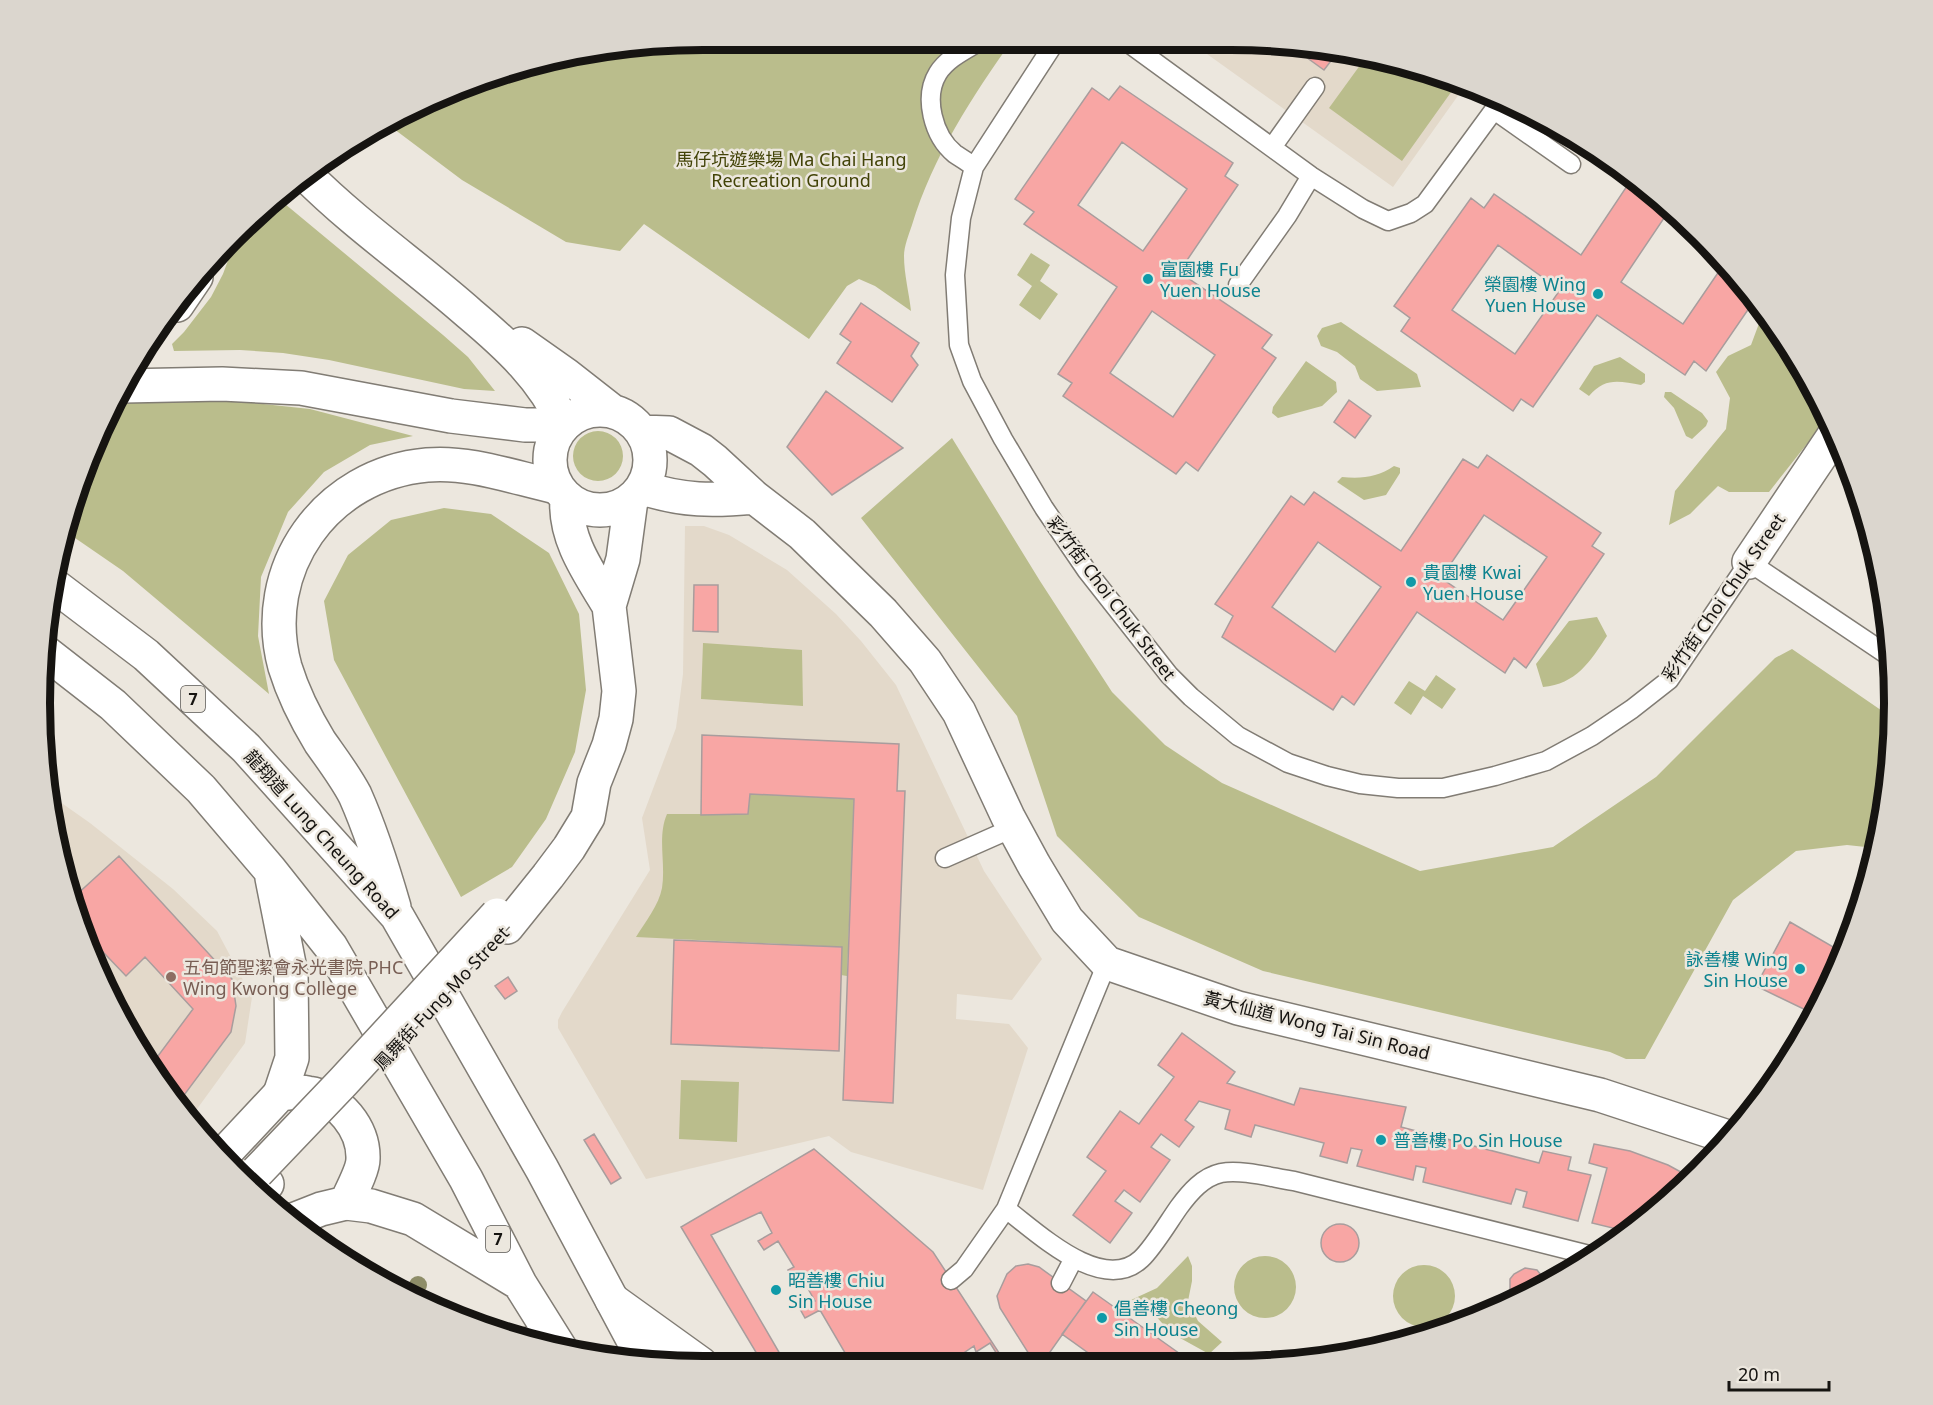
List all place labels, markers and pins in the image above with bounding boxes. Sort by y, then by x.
place label: 富園樓 Fu Yuen House [1160,257,1261,302]
marker: 富園樓 Fu Yuen House [1141,272,1155,286]
place label: 榮園樓 Wing Yuen House [1484,272,1586,317]
marker: 榮園樓 Wing Yuen House [1591,287,1605,301]
place label: 貴園樓 Kwai Yuen House [1423,560,1524,605]
marker: 貴園樓 Kwai Yuen House [1404,575,1418,589]
place label: 詠善樓 Wing Sin House [1686,947,1788,992]
place label: 五旬節聖潔會永光書院 PHC Wing Kwong College [183,955,403,1000]
marker: 詠善樓 Wing Sin House [1793,962,1807,976]
marker: 五旬節聖潔會永光書院 PHC Wing Kwong College [164,970,178,984]
place label: 普善樓 Po Sin House [1393,1128,1563,1152]
marker: 普善樓 Po Sin House [1374,1133,1388,1147]
place label: 昭善樓 Chiu Sin House [788,1268,885,1313]
marker: 昭善樓 Chiu Sin House [769,1283,783,1297]
place label: 倡善樓 Cheong Sin House [1114,1296,1238,1341]
marker: 倡善樓 Cheong Sin House [1095,1311,1109,1325]

